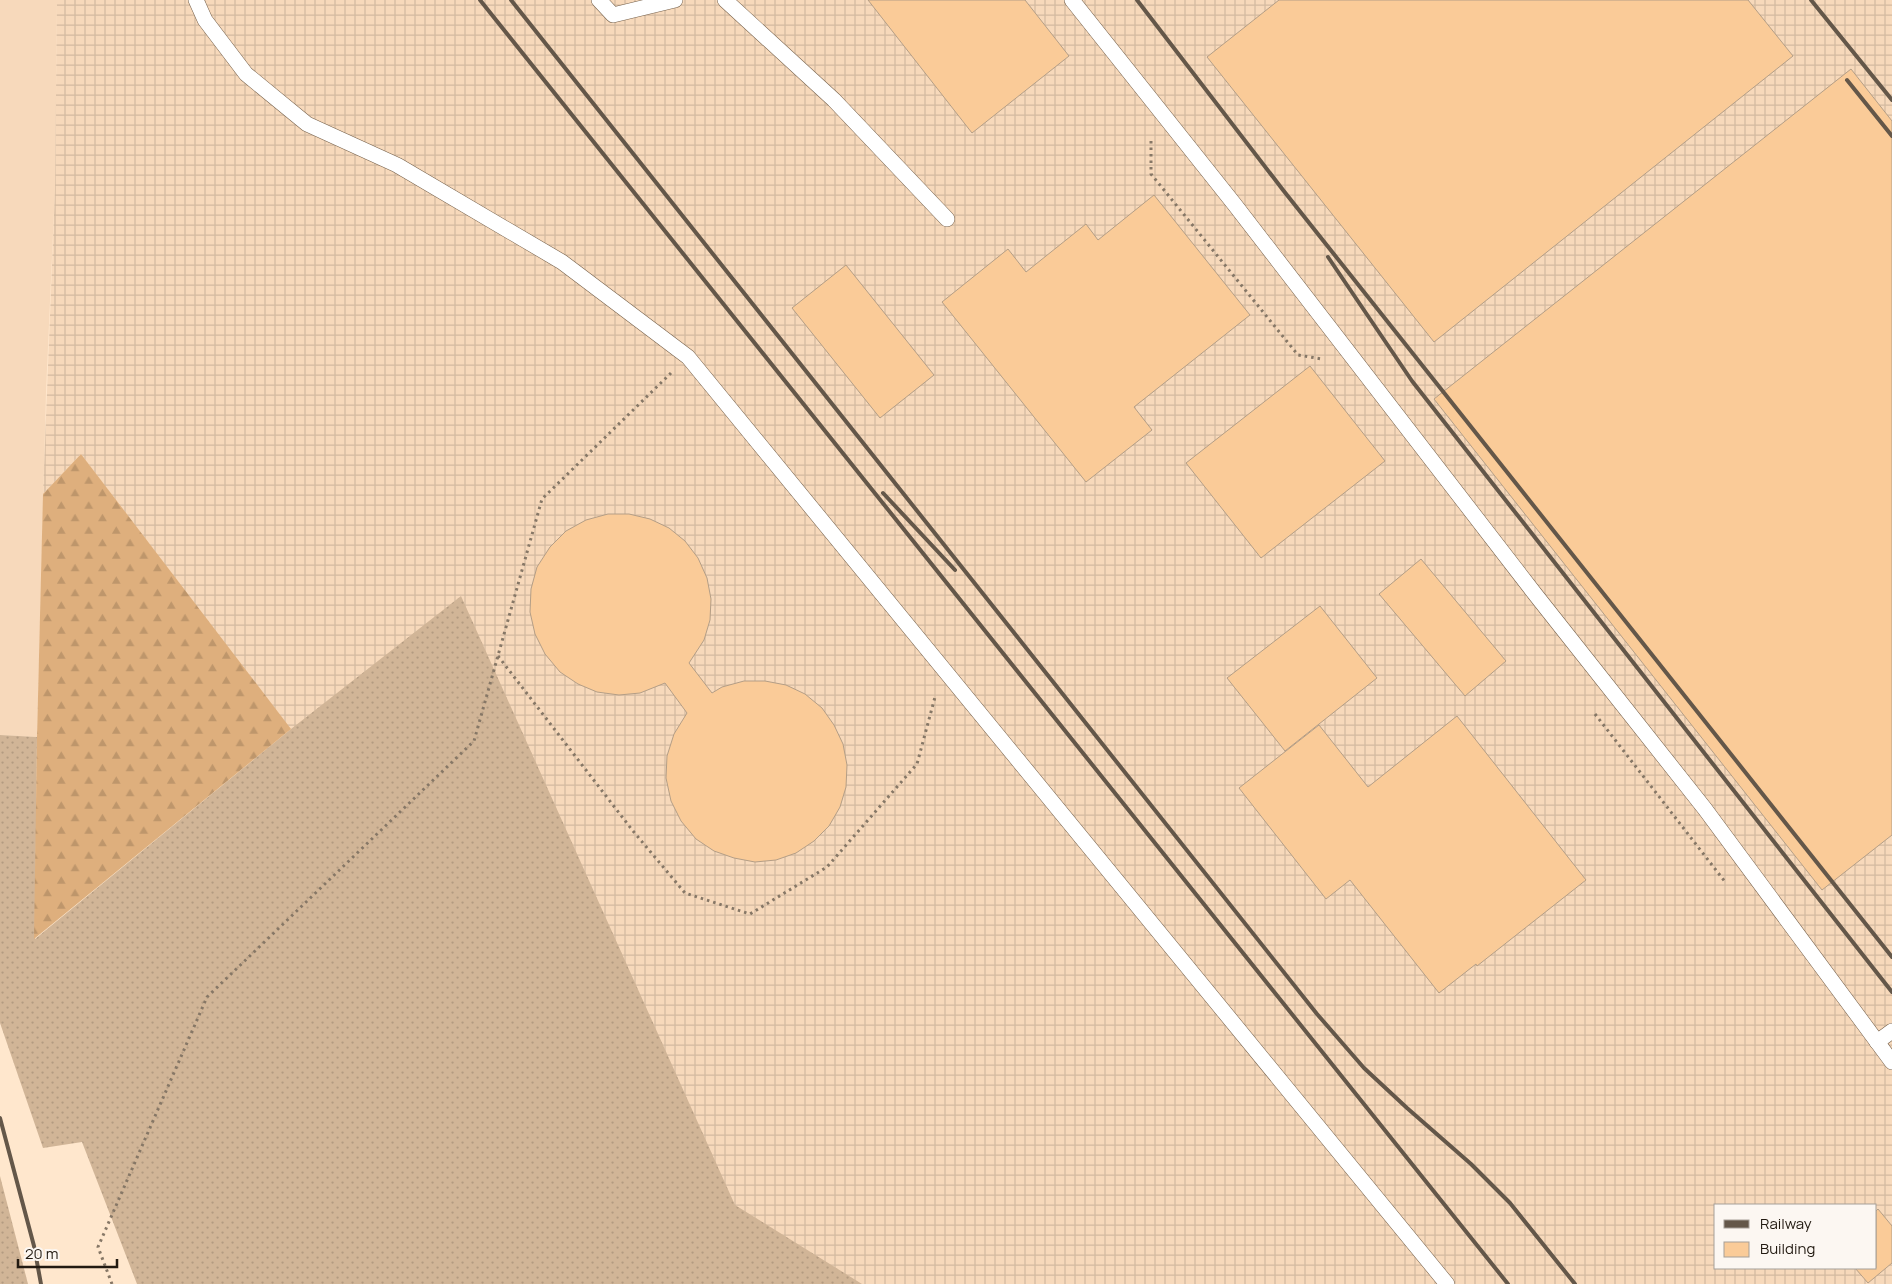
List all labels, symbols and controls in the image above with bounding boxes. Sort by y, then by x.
legend [1714,1204,1877,1269]
text: Railway [1760,1213,1812,1234]
scale bar [18,1236,116,1268]
text: Building [1760,1238,1815,1259]
text: 20 m [25,1243,58,1264]

